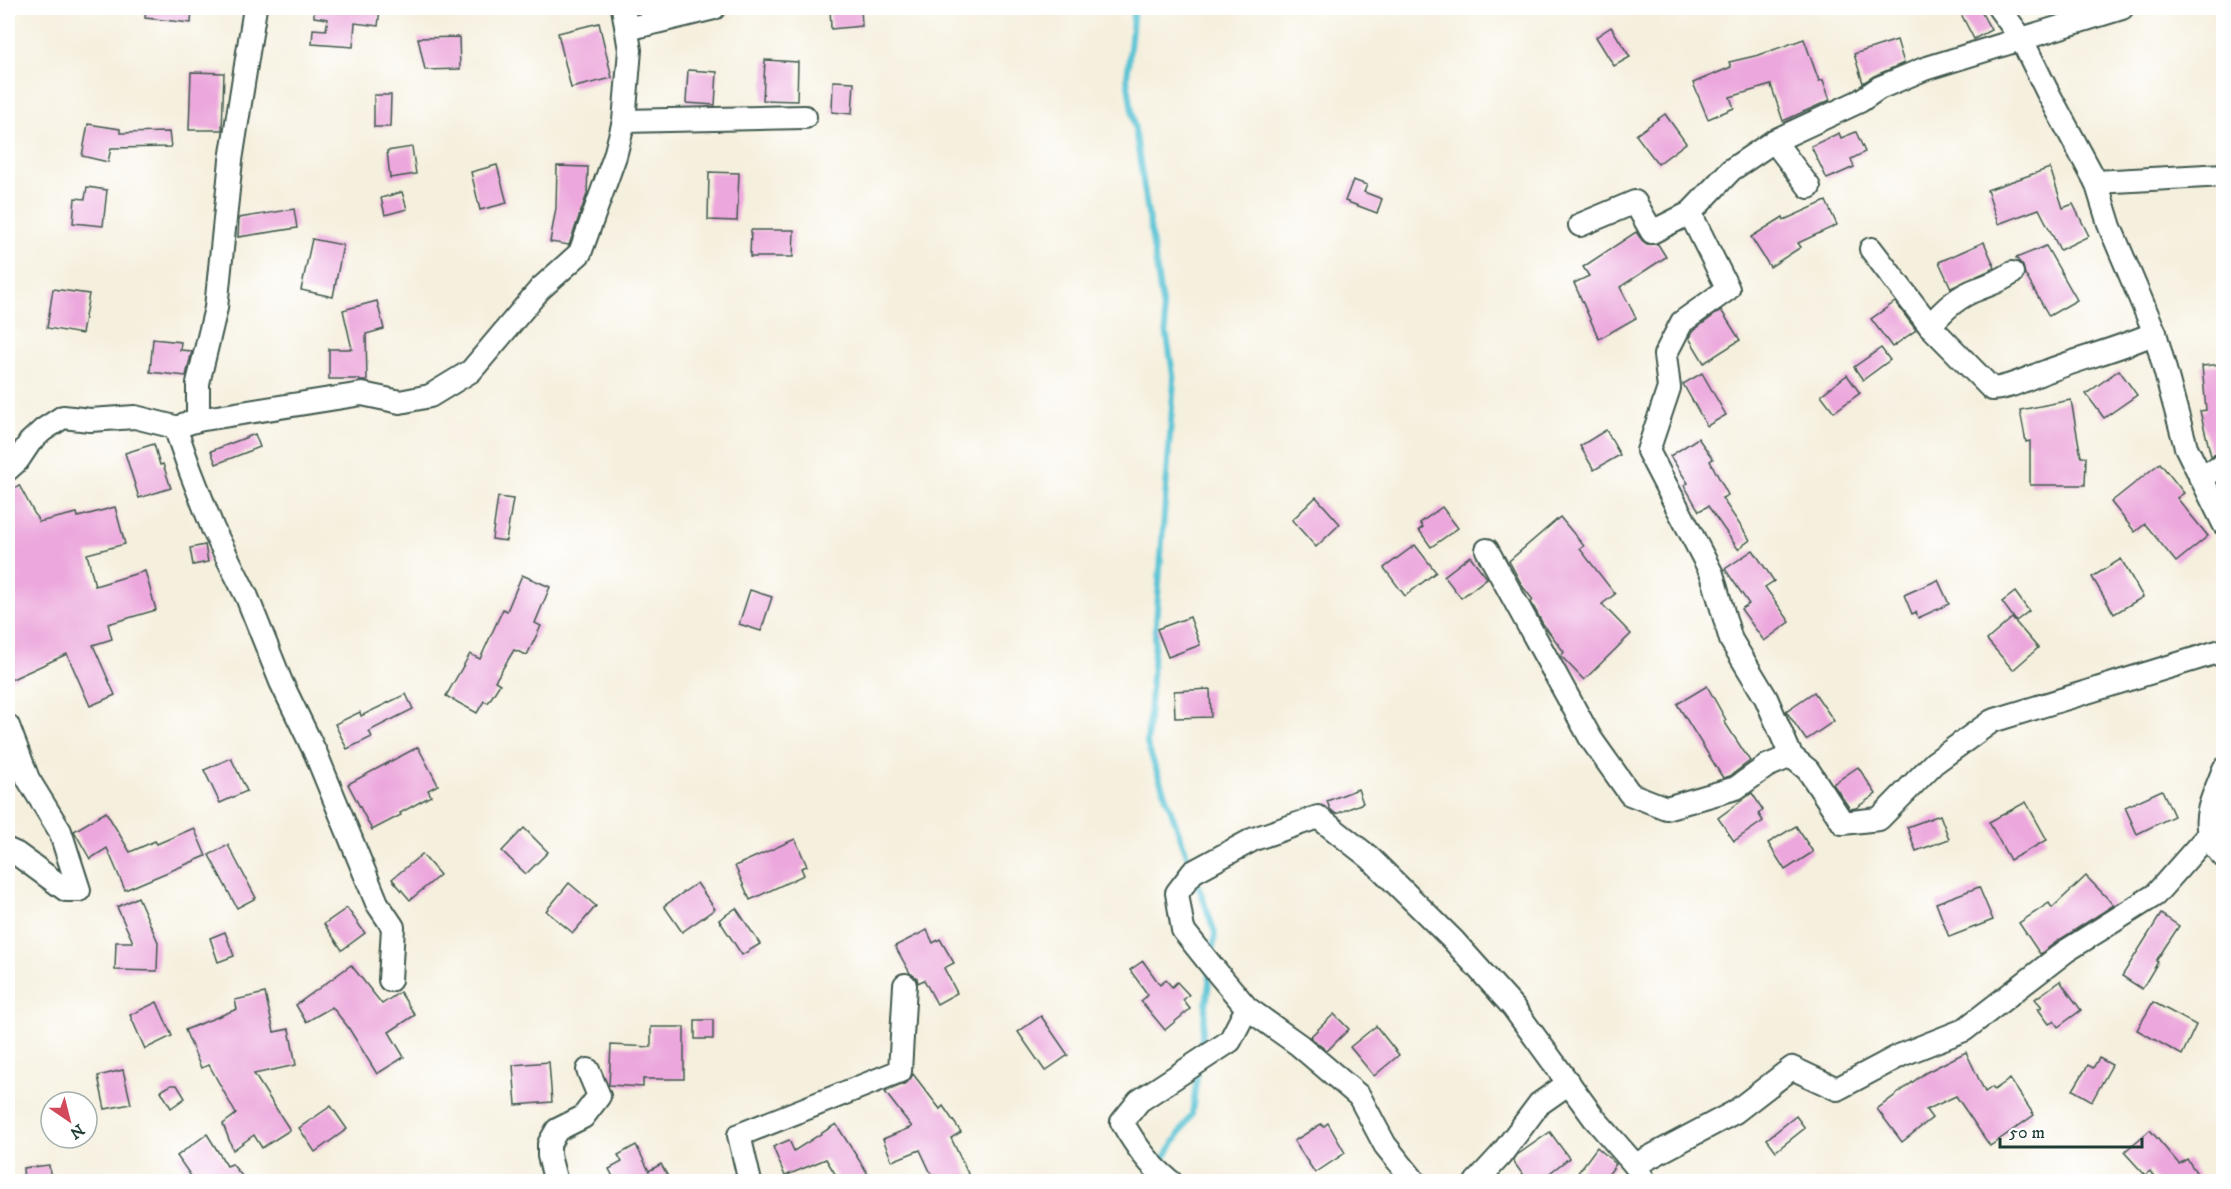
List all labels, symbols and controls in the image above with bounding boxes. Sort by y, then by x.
north arrow [39,1090,99,1150]
scale bar [2000,1111,2142,1149]
text: N [66,1120,88,1143]
text: 50 m [2009,1122,2045,1144]

